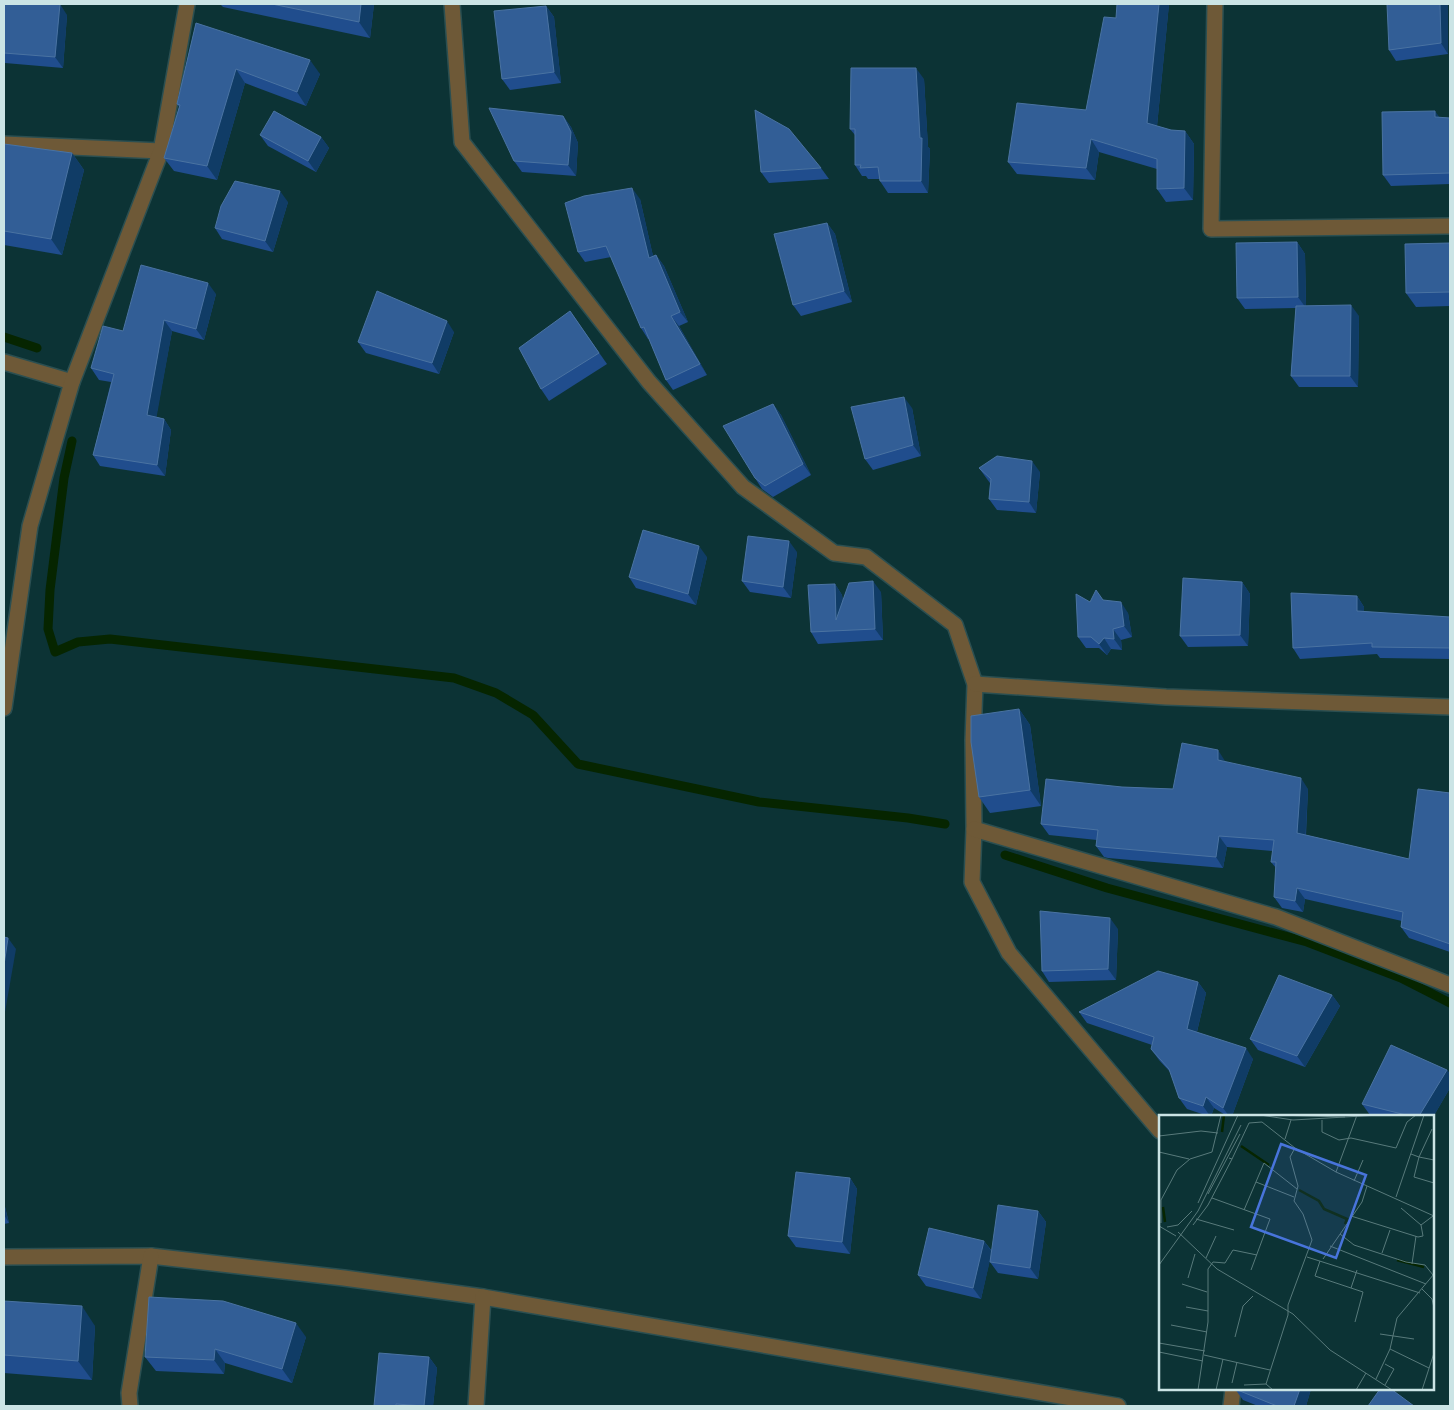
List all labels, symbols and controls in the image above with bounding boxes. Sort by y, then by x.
inset map [1159,1115,1434,1390]

